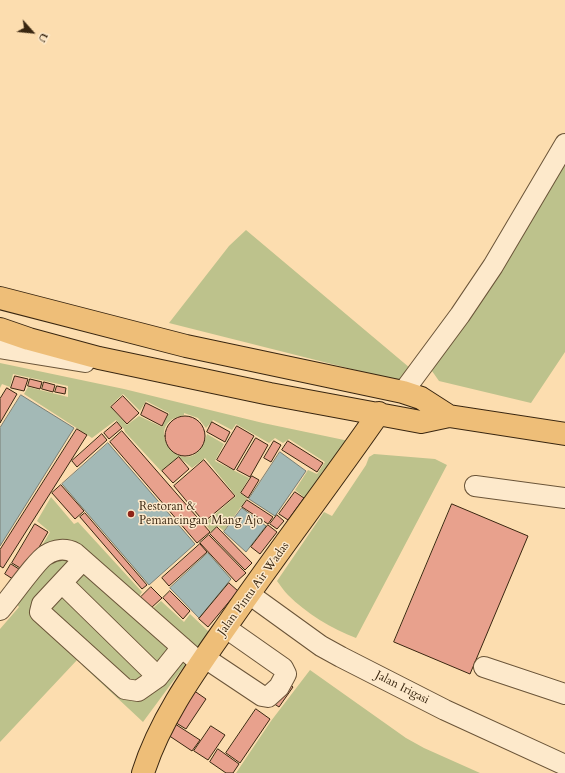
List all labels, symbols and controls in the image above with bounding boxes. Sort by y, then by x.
north arrow [12,12,52,52]
text: U [34,30,52,45]
place label: Restoran & Pemancingan Mang Ajo [139,500,263,528]
marker: Restoran & Pemancingan Mang Ajo [126,509,136,519]
street label: Jalan Pintu Air Wadas [215,539,293,639]
street label: Jalan Irigasi [373,668,431,708]

